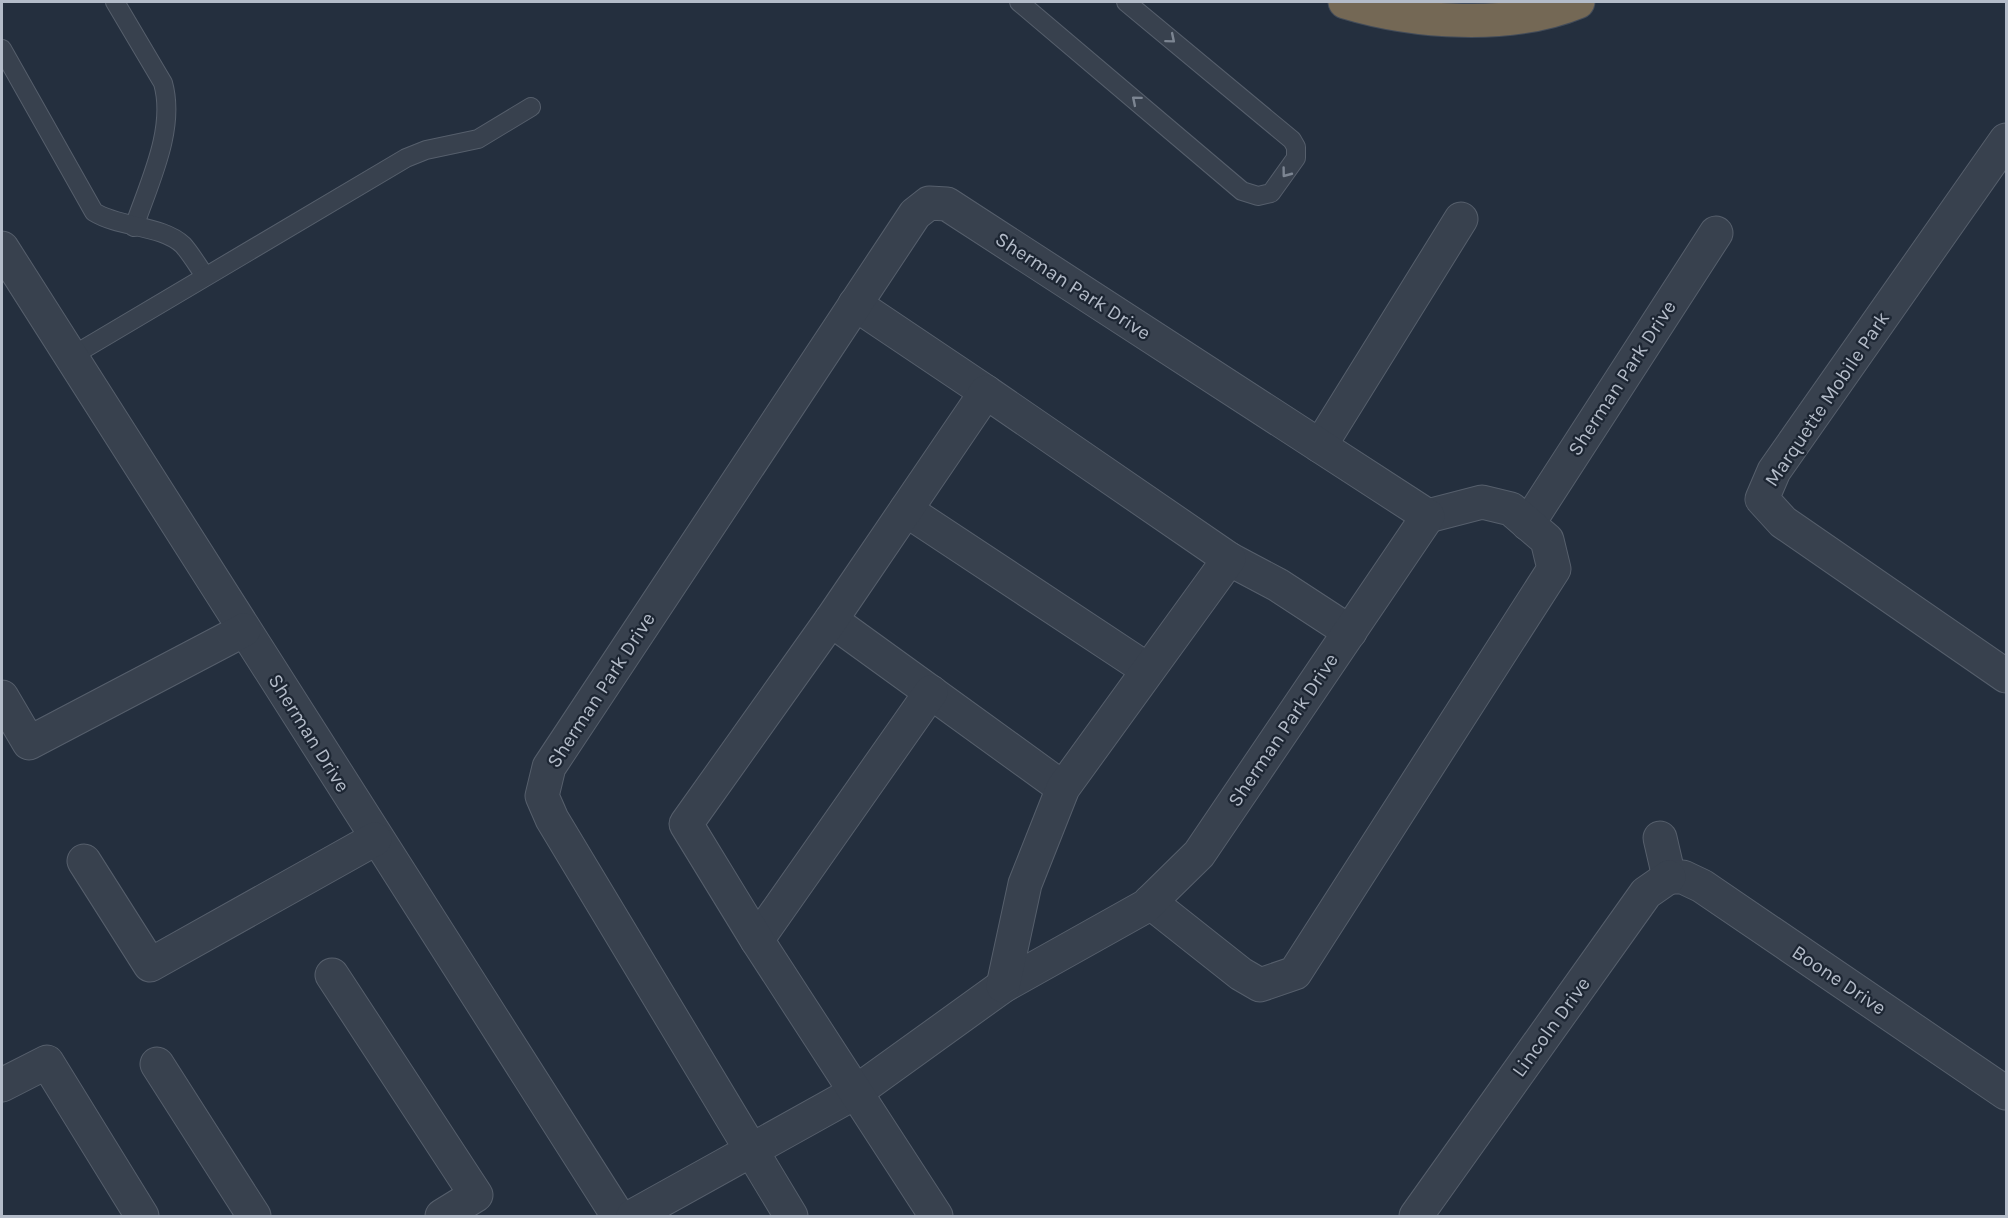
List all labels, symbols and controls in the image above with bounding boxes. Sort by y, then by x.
one-way arrow [1164,32,1175,43]
one-way arrow [1132,97,1143,108]
one-way arrow [1283,167,1294,178]
street label: Sherman Park Drive [991,227,1155,345]
street label: Sherman Park Drive [1563,296,1681,460]
street label: Marquette Mobile Park [1760,307,1894,491]
street label: Sherman Park Drive [542,608,660,772]
street label: Sherman Park Drive [1223,649,1343,811]
street label: Sherman Drive [263,670,355,796]
street label: Boone Drive [1788,940,1890,1020]
street label: Lincoln Drive [1507,973,1595,1081]

